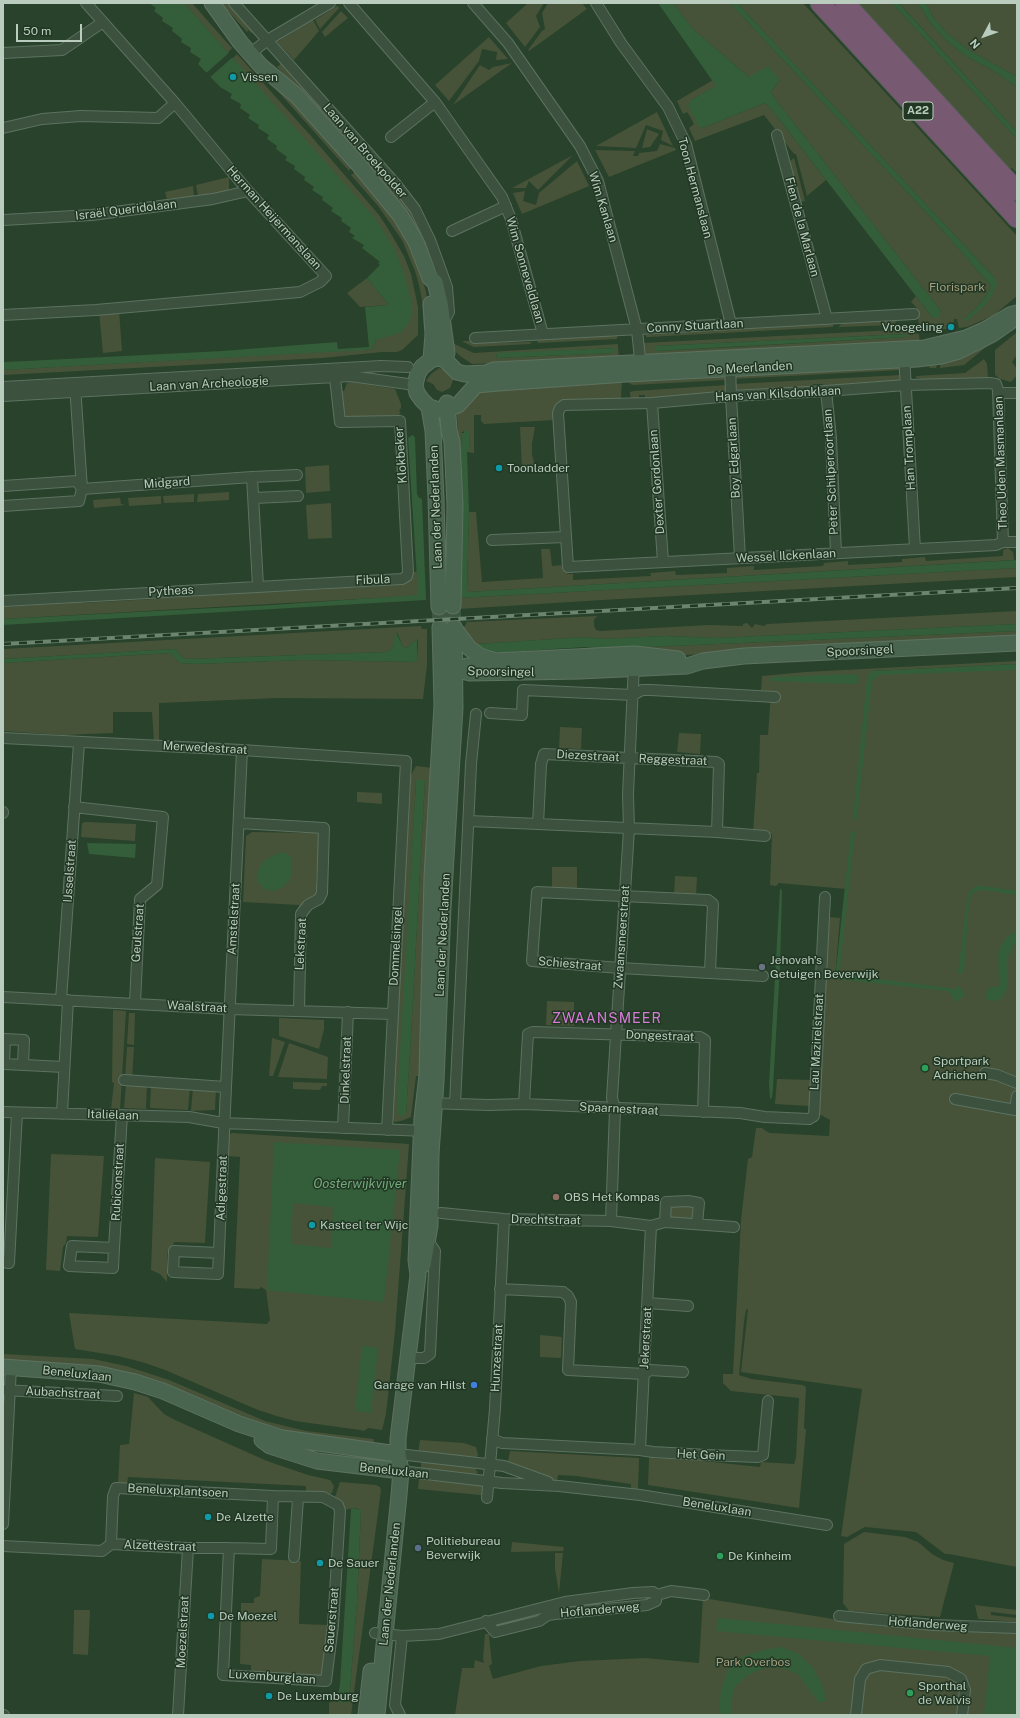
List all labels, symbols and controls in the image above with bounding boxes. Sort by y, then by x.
scale bar [18,16,84,42]
north arrow [964,16,1004,56]
text: 50 m [23,24,51,38]
text: N [968,37,982,51]
place label: Vissen [241,70,278,84]
marker: Vissen [228,72,238,82]
street label: Laan van Broekpolder [320,101,410,201]
road number: A22 [903,102,933,120]
street label: Toon Hermanslaan [675,136,715,240]
street label: Herman Heijermanslaan [224,163,324,273]
street label: Wim Kanlaan [585,170,621,244]
street label: Fien de la Marlaan [782,176,822,278]
street label: Israël Queridolaan [74,197,178,223]
street label: Wim Sonneveldlaan [503,215,547,325]
park label: Florispark [929,280,985,294]
street label: Conny Stuartlaan [646,316,744,336]
place label: Vroegeling [882,320,943,334]
marker: Vroegeling [946,322,956,332]
street label: De Meerlanden [707,359,793,377]
street label: Laan van Archeologie [149,374,269,394]
street label: Hans van Kilsdonklaan [715,384,841,404]
street label: Theo Uden Masmanlaan [991,396,1011,530]
street label: Han Tromplaan [900,405,918,491]
street label: Peter Schilperoortlaan [821,409,841,535]
street label: Boy Edgarlaan [725,417,743,499]
street label: Klokbeker [392,426,410,484]
street label: Dexter Gordonlaan [646,429,668,535]
street label: Laan der Nederlanden [427,445,445,569]
place label: Toonladder [507,461,570,475]
marker: Toonladder [494,463,504,473]
street label: Midgard [143,474,191,492]
street label: Wessel Ilckenlaan [736,546,836,566]
street label: Fibula [355,572,391,588]
street label: Pytheas [148,583,194,599]
street label: Spoorsingel [826,642,894,660]
street label: Spoorsingel [467,664,535,680]
street label: Merwedestraat [162,739,248,757]
street label: Diezestraat [556,747,620,765]
street label: Reggestraat [638,752,708,768]
street label: IJsselstraat [61,839,79,903]
street label: Laan der Nederlanden [433,873,453,997]
street label: Amstelstraat [225,883,243,955]
street label: Zwaansmeerstraat [611,884,633,990]
street label: Geulstraat [129,903,147,963]
street label: Dommelsingel [387,906,405,986]
street label: Lekstraat [292,917,310,971]
place label: Jehovah's Getuigen Beverwijk [770,953,878,981]
street label: Schiestraat [538,954,602,974]
marker: Jehovah's Getuigen Beverwijk [757,962,767,972]
street label: Lau Mazirelstraat [807,993,827,1091]
street label: Waalstraat [166,998,228,1016]
district label: ZWAANSMEER [552,1011,662,1027]
street label: Dongestraat [625,1028,695,1044]
street label: Dinkelstraat [338,1036,354,1104]
place label: Sportpark Adrichem [933,1054,989,1082]
marker: Sportpark Adrichem [920,1063,930,1073]
street label: Spaarnestraat [579,1100,659,1118]
street label: Italiëlaan [87,1107,139,1123]
street label: Rubiconstraat [109,1143,127,1221]
street label: Adigestraat [214,1155,230,1221]
water label: Oosterwijkvijver [313,1176,407,1192]
place label: OBS Het Kompas [564,1190,660,1204]
marker: OBS Het Kompas [551,1192,561,1202]
street label: Drechtstraat [511,1212,581,1228]
place label: Kasteel ter Wijc [320,1218,408,1232]
marker: Kasteel ter Wijc [307,1220,317,1230]
street label: Jekerstraat [637,1307,655,1369]
street label: Hunzestraat [488,1323,506,1393]
street label: Beneluxlaan [42,1363,112,1385]
place label: Garage van Hilst [374,1378,466,1392]
marker: Garage van Hilst [469,1380,479,1390]
street label: Aubachstraat [25,1384,101,1402]
street label: Het Gein [676,1447,726,1463]
street label: Beneluxlaan [359,1460,429,1482]
street label: Beneluxplantsoen [127,1481,229,1501]
street label: Beneluxlaan [682,1494,752,1520]
place label: De Alzette [216,1510,274,1524]
marker: De Alzette [203,1512,213,1522]
street label: Laan der Nederlanden [376,1522,404,1646]
place label: Politiebureau Beverwijk [426,1534,500,1562]
street label: Alzettestraat [123,1538,197,1554]
marker: Politiebureau Beverwijk [413,1543,423,1553]
place label: De Kinheim [728,1549,791,1563]
marker: De Kinheim [715,1551,725,1561]
place label: De Sauer [328,1556,379,1570]
marker: De Sauer [315,1558,325,1568]
street label: Sauerstraat [322,1587,342,1653]
street label: Moezelstraat [174,1595,192,1669]
street label: Hoflanderweg [560,1599,640,1621]
place label: De Moezel [219,1609,277,1623]
marker: De Moezel [206,1611,216,1621]
street label: Hoflanderweg [888,1614,968,1634]
park label: Park Overbos [716,1655,790,1669]
street label: Luxemburglaan [228,1667,316,1687]
place label: Sporthal de Walvis [918,1679,971,1707]
marker: Sporthal de Walvis [905,1688,915,1698]
place label: De Luxemburg [277,1689,359,1703]
marker: De Luxemburg [264,1691,274,1701]

